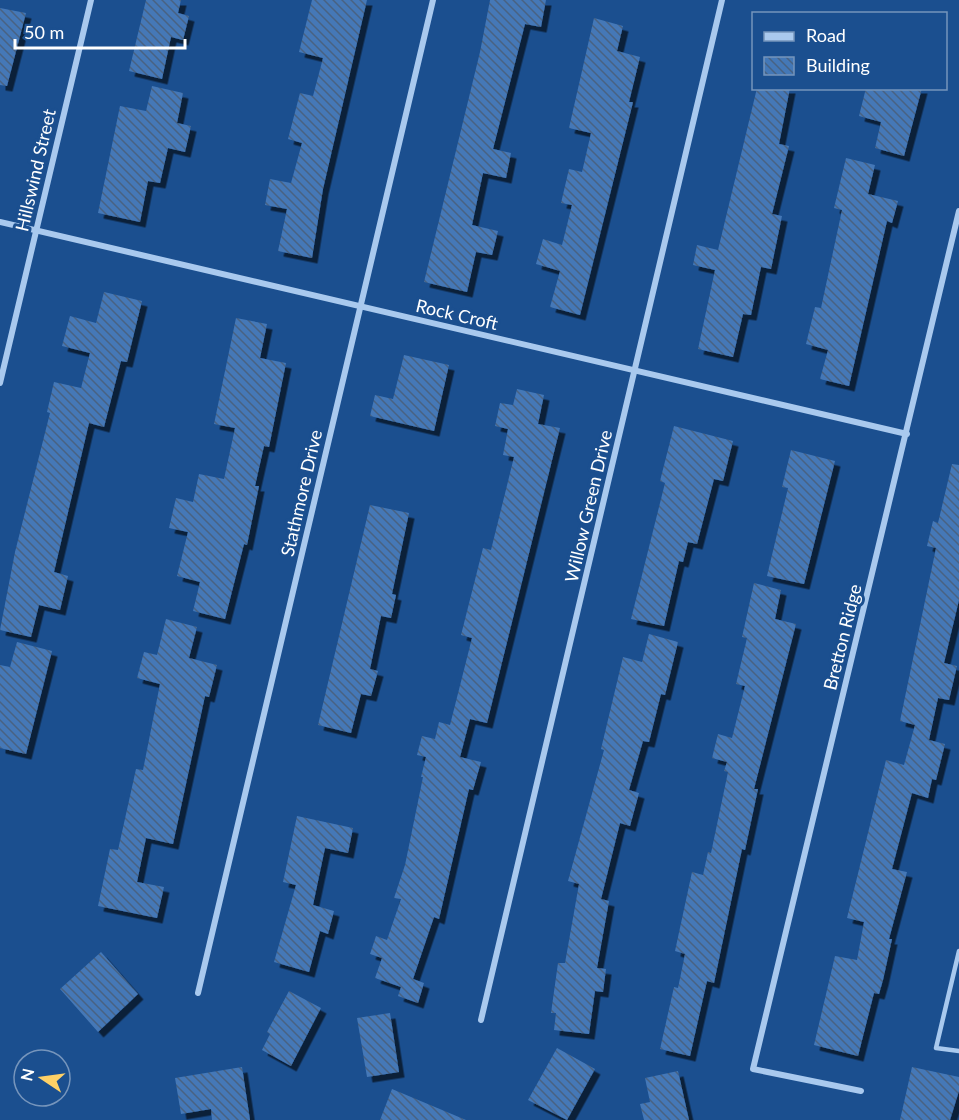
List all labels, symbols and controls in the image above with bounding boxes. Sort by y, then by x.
scale bar [15,12,184,50]
legend [752,12,947,90]
text: 50 m [24,21,64,43]
text: Road [806,24,846,46]
text: Building [806,54,870,76]
street label: Hillswind Street [10,106,60,233]
street label: Rock Croft [414,294,501,334]
street label: Stathmore Drive [276,428,326,558]
street label: Willow Green Drive [560,428,616,584]
street label: Bretton Ridge [818,582,866,692]
north arrow [12,1048,72,1108]
text: N [16,1066,38,1083]

